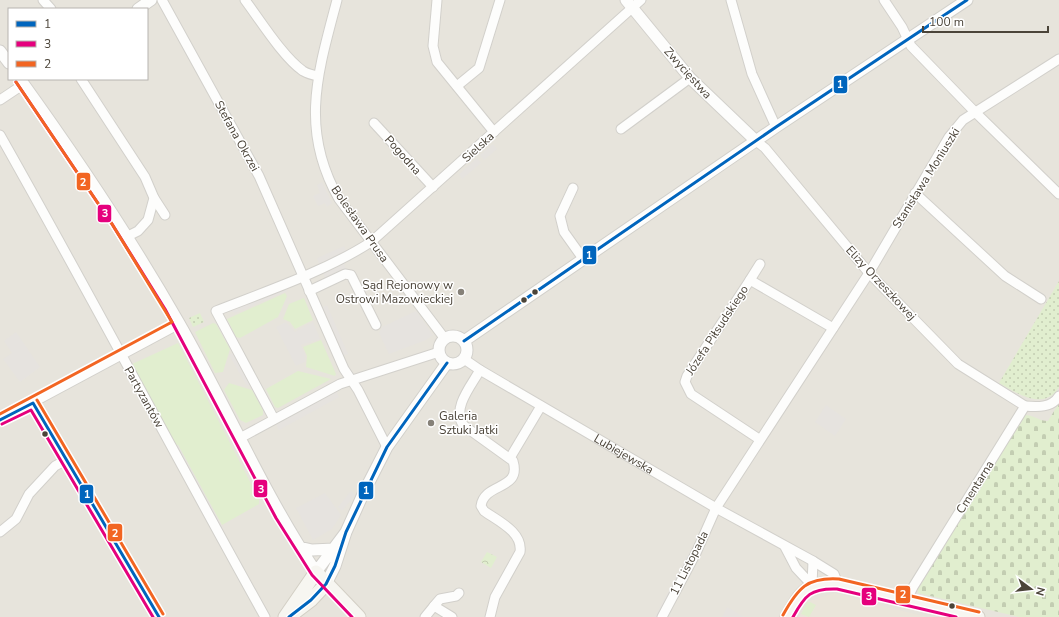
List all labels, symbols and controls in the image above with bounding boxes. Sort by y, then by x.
legend [8,8,148,80]
scale bar [923,8,1048,34]
text: 100 m [929,14,964,30]
text: 1 [44,16,51,32]
text: 3 [44,36,51,52]
street label: Zwycięstwa [661,44,715,102]
text: 2 [44,56,51,72]
line badge: 1 [833,75,848,94]
text: 1 [837,77,843,92]
street label: Stefana Okrzei [211,98,263,174]
street label: Stanisława Moniuszki [889,125,963,231]
street label: Sielska [458,128,498,166]
street label: Pogodna [381,132,425,178]
line badge: 2 [76,172,91,191]
text: 2 [80,175,87,190]
street label: Bolesława Prusa [328,182,392,266]
line badge: 3 [97,204,112,223]
text: 3 [102,206,108,221]
street label: Elizy Orzeszkowej [842,242,920,324]
line badge: 1 [582,245,597,265]
text: 1 [586,248,592,263]
place label: Sąd Rejonowy w Ostrowi Mazowieckiej [336,277,453,307]
street label: Józefa Piłsudskiego [682,282,752,379]
marker: Sąd Rejonowy w Ostrowi Mazowieckiej [456,287,466,297]
unlabelled marker [530,287,540,297]
unlabelled marker [519,295,529,305]
street label: Partyzantów [120,363,168,431]
place label: Galeria Sztuki Jatki [439,408,498,438]
marker: Galeria Sztuki Jatki [426,418,436,428]
unlabelled marker [40,429,50,439]
street label: Lubiejewska [591,430,657,478]
street label: Cmentarna [952,457,998,517]
line badge: 3 [253,479,268,498]
line badge: 1 [358,481,374,500]
text: 3 [258,482,264,497]
text: 1 [363,483,369,498]
line badge: 1 [79,484,94,504]
text: 1 [84,487,90,502]
line badge: 2 [107,523,123,542]
text: 2 [112,526,119,541]
street label: 11 Listopada [666,528,712,598]
north arrow [1011,569,1051,609]
line badge: 2 [895,585,911,604]
text: N [1032,586,1048,597]
line badge: 3 [861,587,877,606]
text: 2 [900,587,907,602]
text: 3 [866,589,872,604]
unlabelled marker [947,601,957,611]

